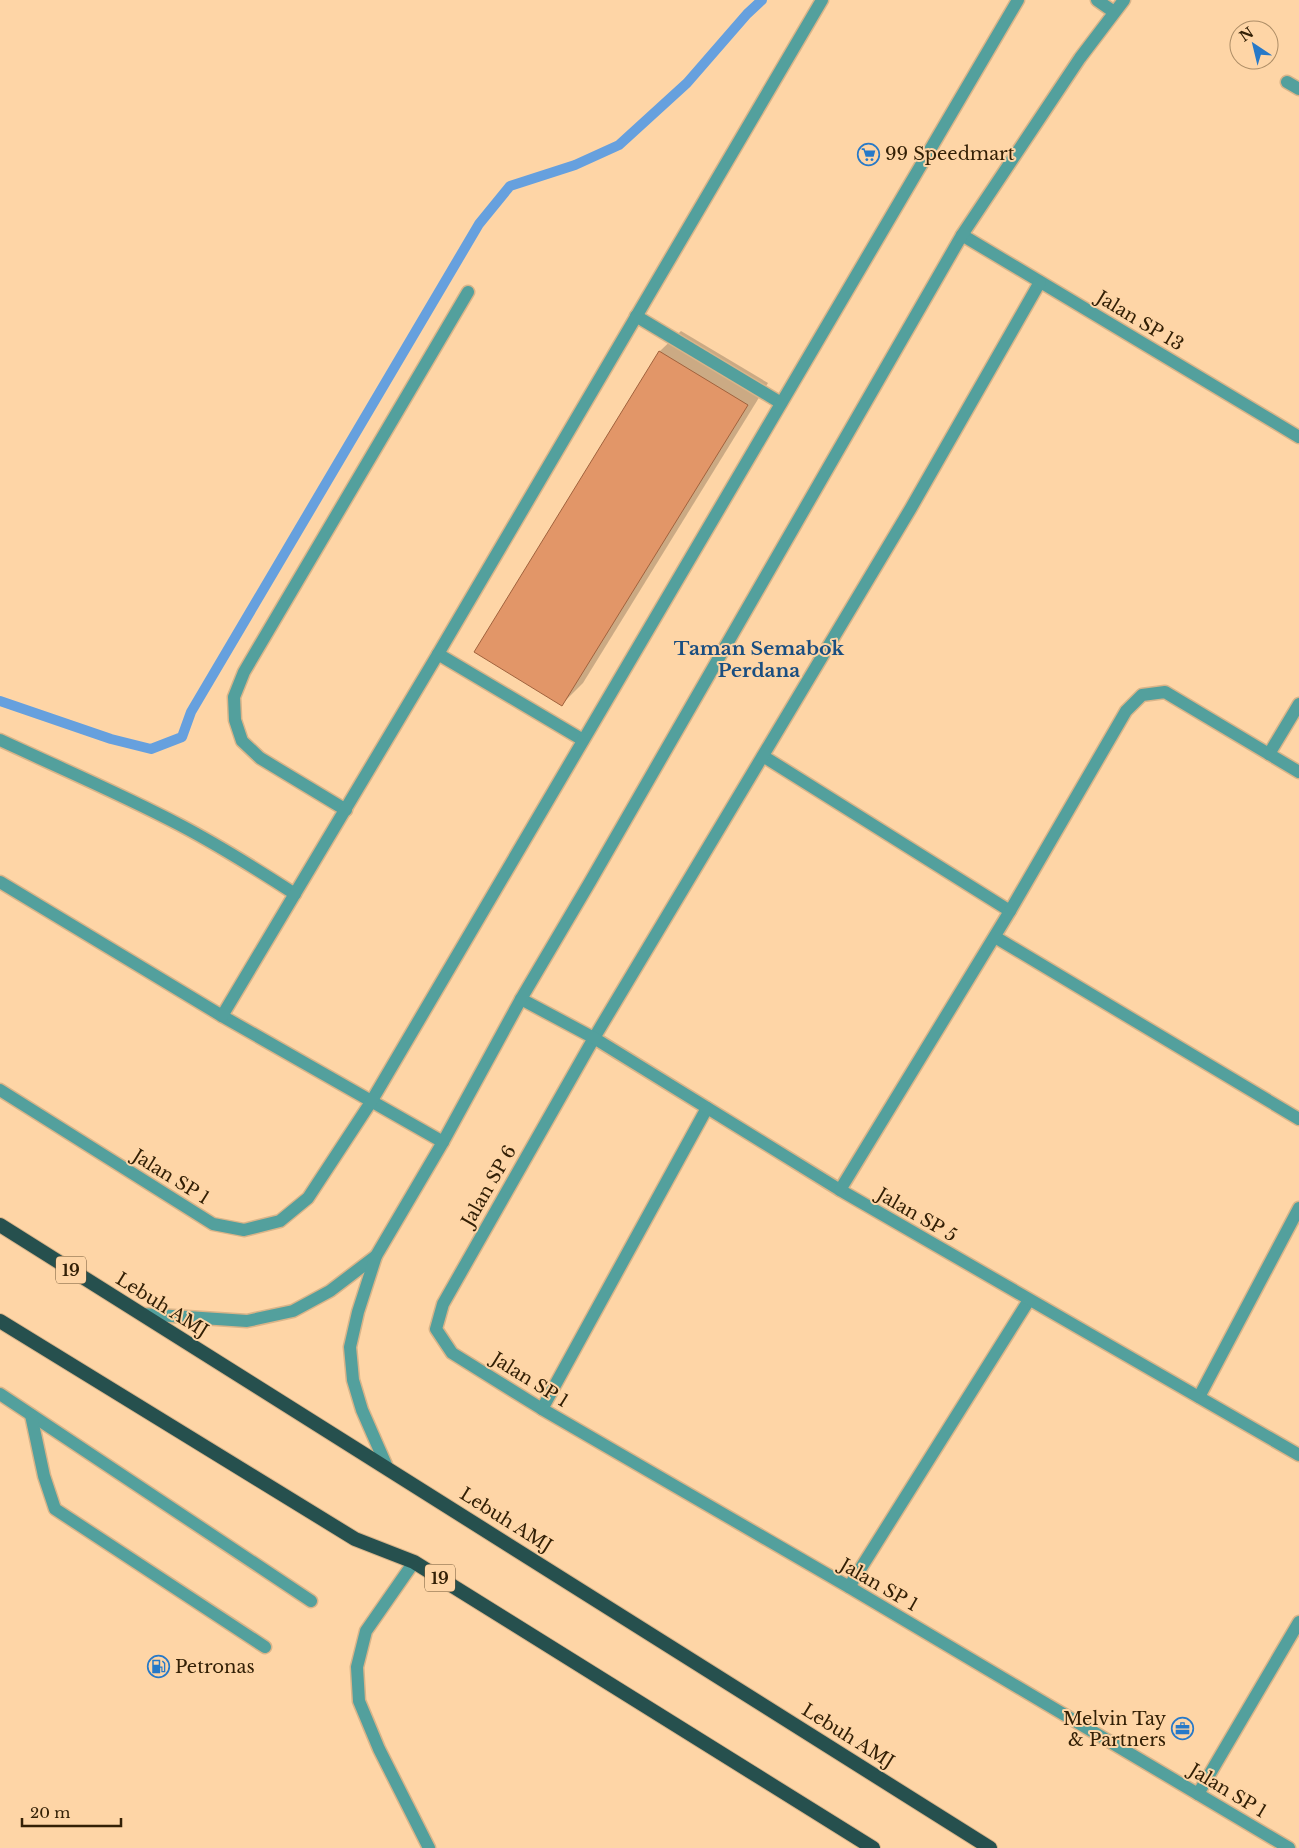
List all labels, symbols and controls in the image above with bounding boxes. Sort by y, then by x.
north arrow [1229,20,1279,70]
text: N [1236,23,1257,46]
supermarket icon: 99 Speedmart [857,142,881,166]
place label: 99 Speedmart [885,143,1015,165]
street label: Jalan SP 13 [1091,285,1187,356]
district label: Taman Semabok Perdana [674,637,845,682]
street label: Jalan SP 6 [456,1142,521,1232]
street label: Jalan SP 1 [127,1144,214,1209]
street label: Jalan SP 5 [871,1182,961,1247]
road number: 19 [56,1256,86,1284]
street label: Lebuh AMJ [112,1268,212,1342]
street label: Jalan SP 1 [486,1347,573,1412]
street label: Lebuh AMJ [456,1483,556,1557]
street label: Jalan SP 1 [834,1553,922,1616]
road number: 19 [425,1565,455,1592]
fuel station icon: Petronas [147,1655,171,1679]
place label: Petronas [175,1656,255,1678]
street label: Lebuh AMJ [798,1699,898,1773]
place label: Melvin Tay & Partners [1063,1708,1166,1751]
office icon: Melvin Tay & Partners [1170,1717,1194,1741]
street label: Jalan SP 1 [1184,1758,1271,1823]
scale bar [22,1796,121,1828]
text: 20 m [30,1803,70,1822]

